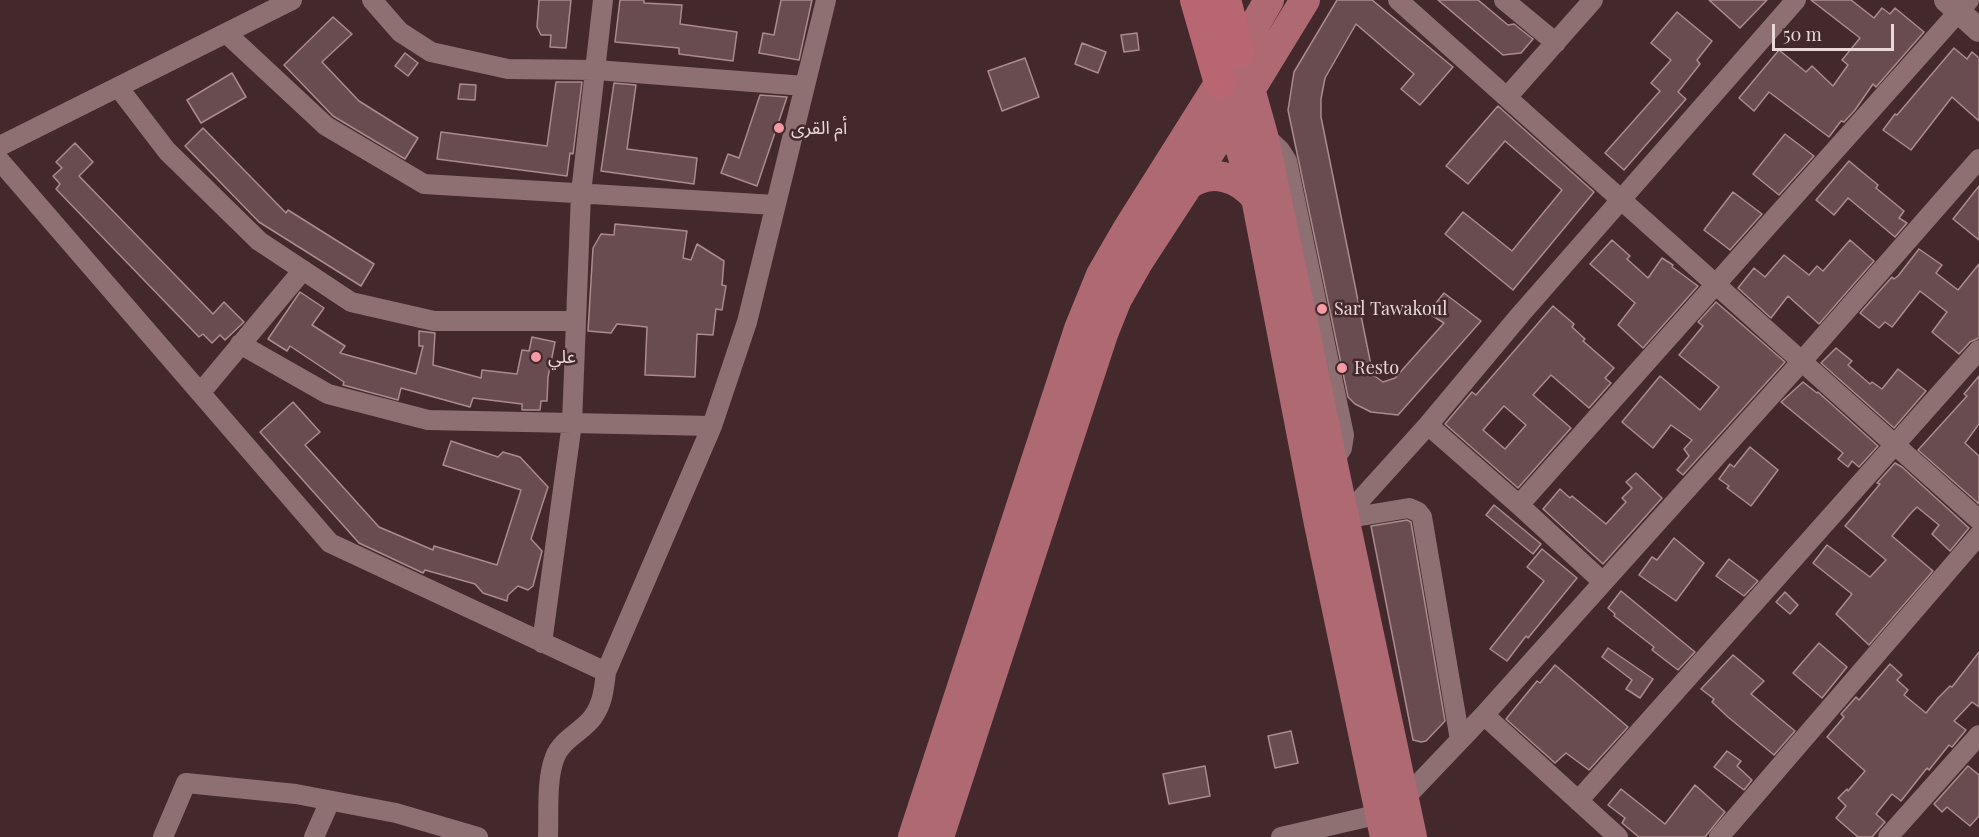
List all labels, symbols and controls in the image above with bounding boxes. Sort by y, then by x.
scale bar [1775,12,1896,50]
text: 50 m [1783,22,1822,46]
place label: أم القرى [791,117,847,139]
marker: أم القرى [772,121,786,135]
place label: Sarl Tawakoul [1334,298,1447,320]
marker: Sarl Tawakoul [1315,302,1329,316]
place label: علي [548,346,576,368]
marker: علي [529,350,543,364]
place label: Resto [1354,357,1399,379]
marker: Resto [1335,361,1349,375]

